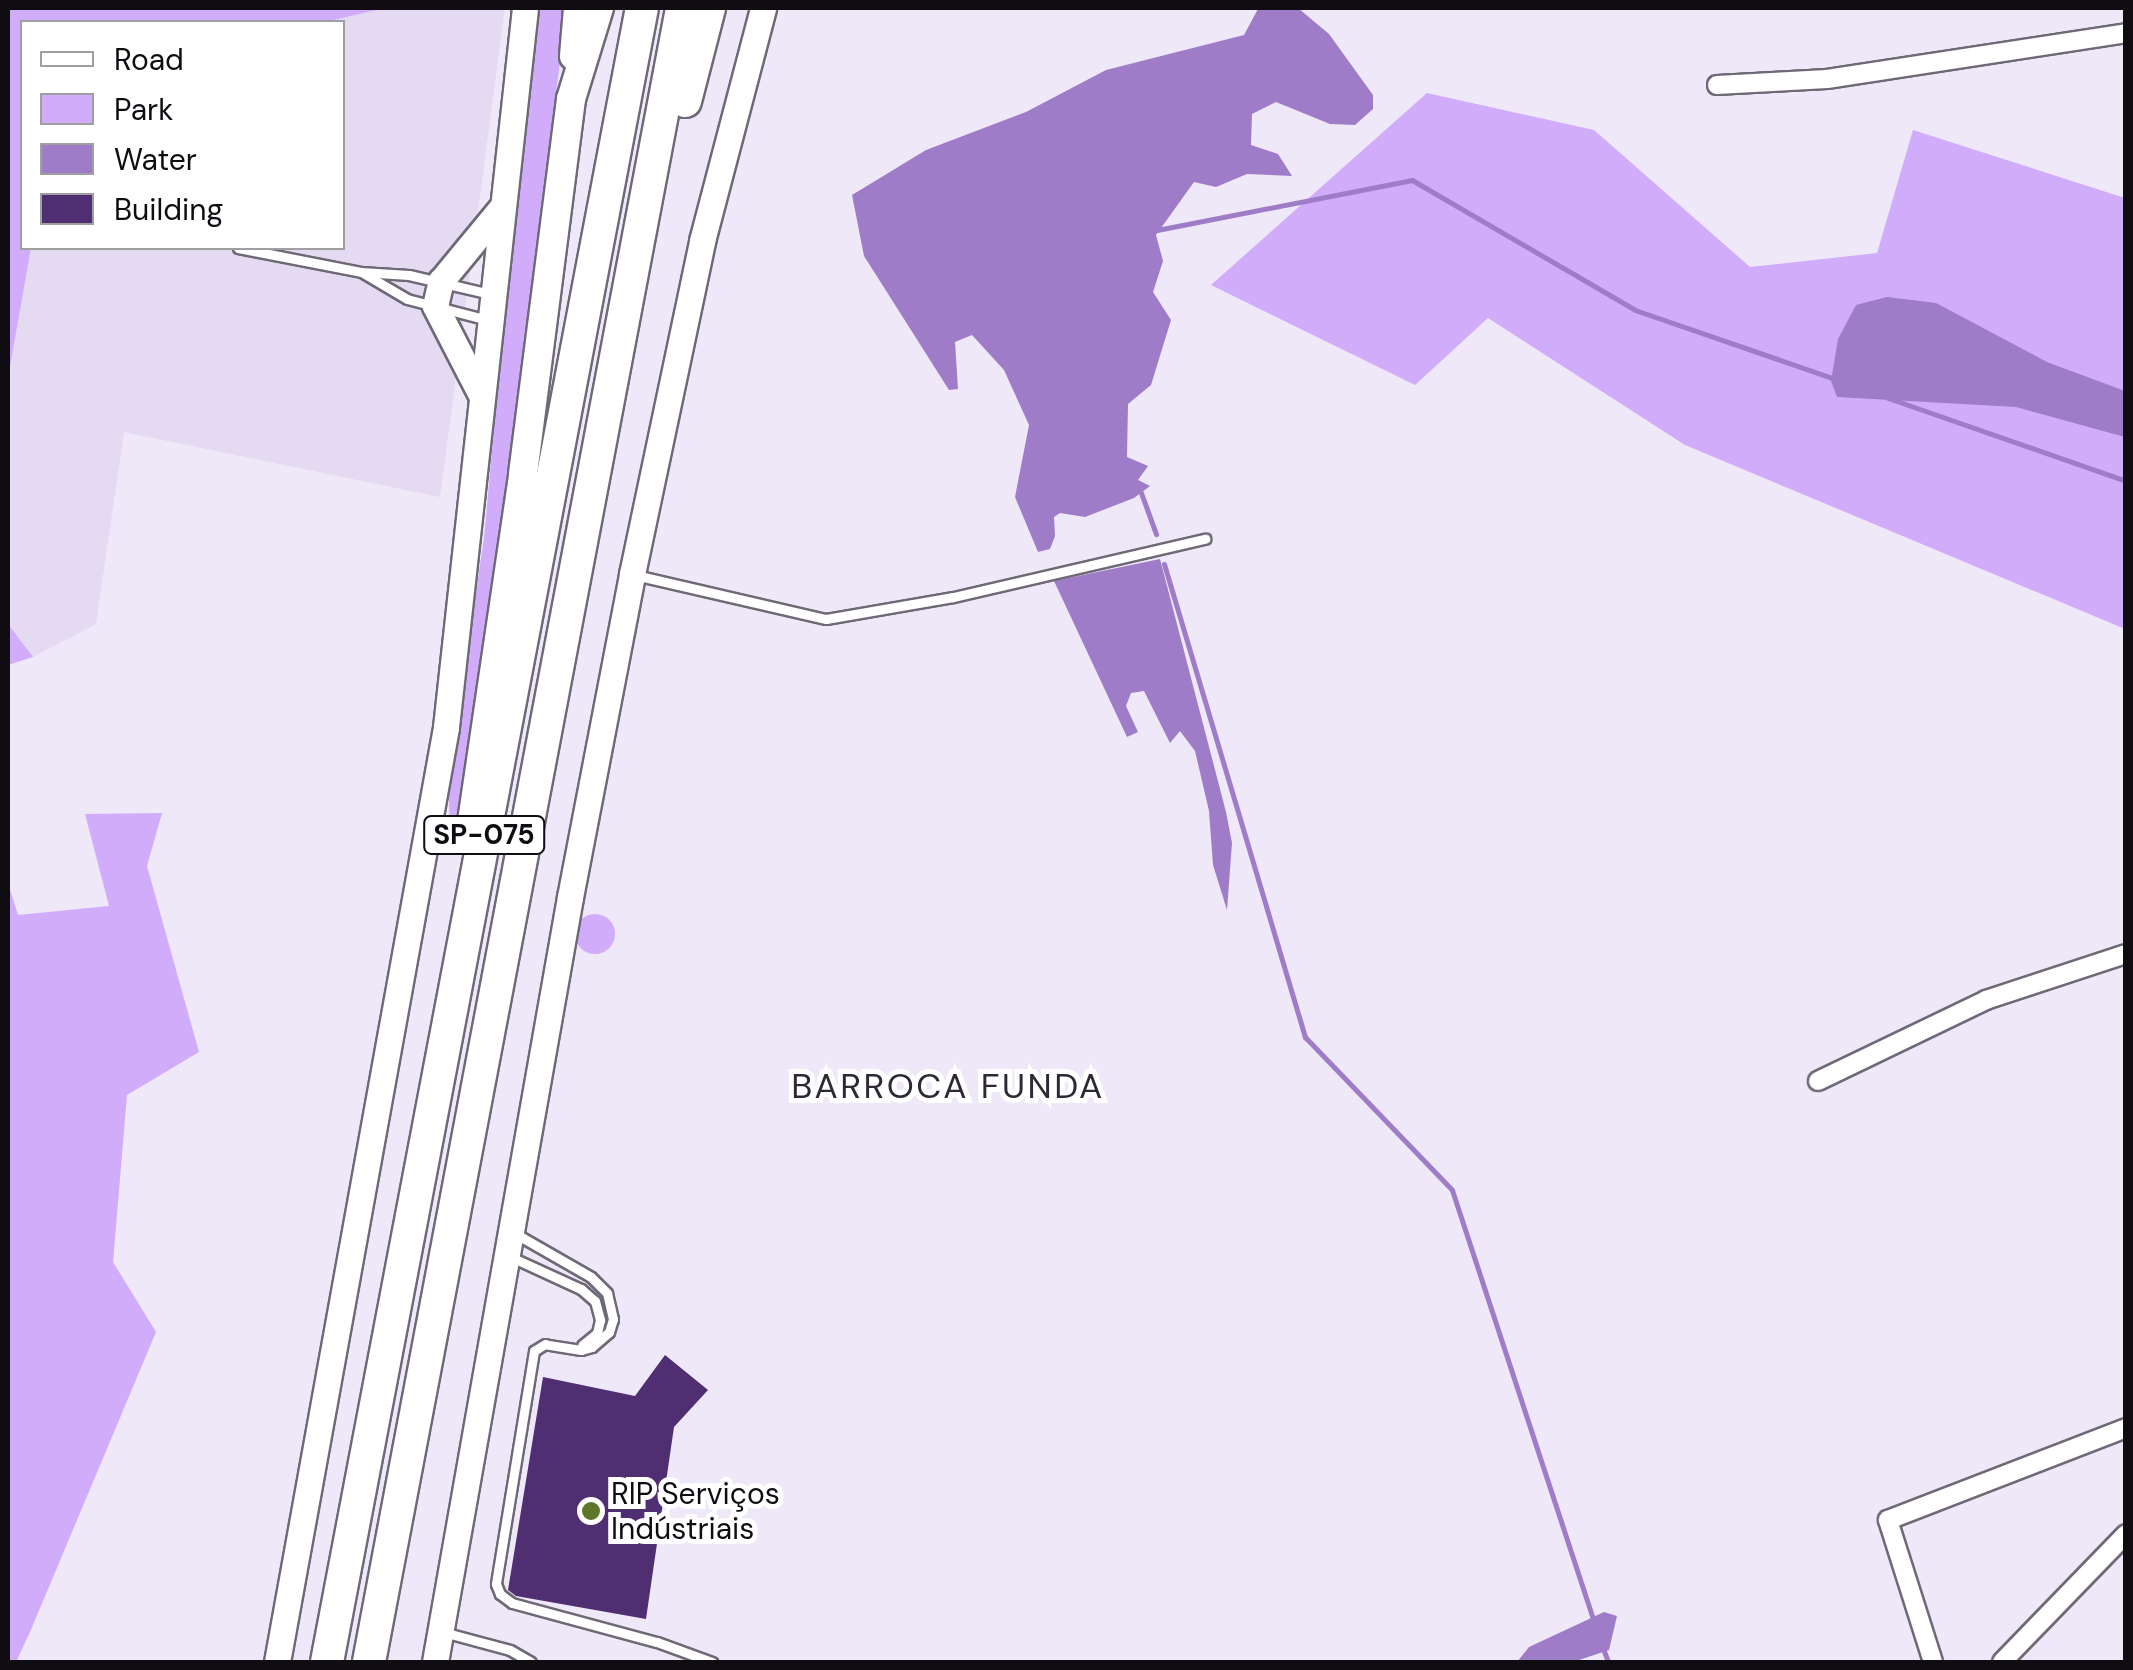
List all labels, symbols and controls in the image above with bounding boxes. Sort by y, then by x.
legend [20,20,345,250]
text: Road [114,40,184,79]
text: Park [114,90,173,129]
text: Water [114,140,197,179]
text: Building [114,190,223,229]
road number: SP-075 [422,812,546,858]
district label: BARROCA FUNDA [791,1065,1105,1107]
place label: RIP Serviços Indústriais [611,1476,780,1546]
marker: RIP Serviços Indústriais [580,1500,602,1522]

